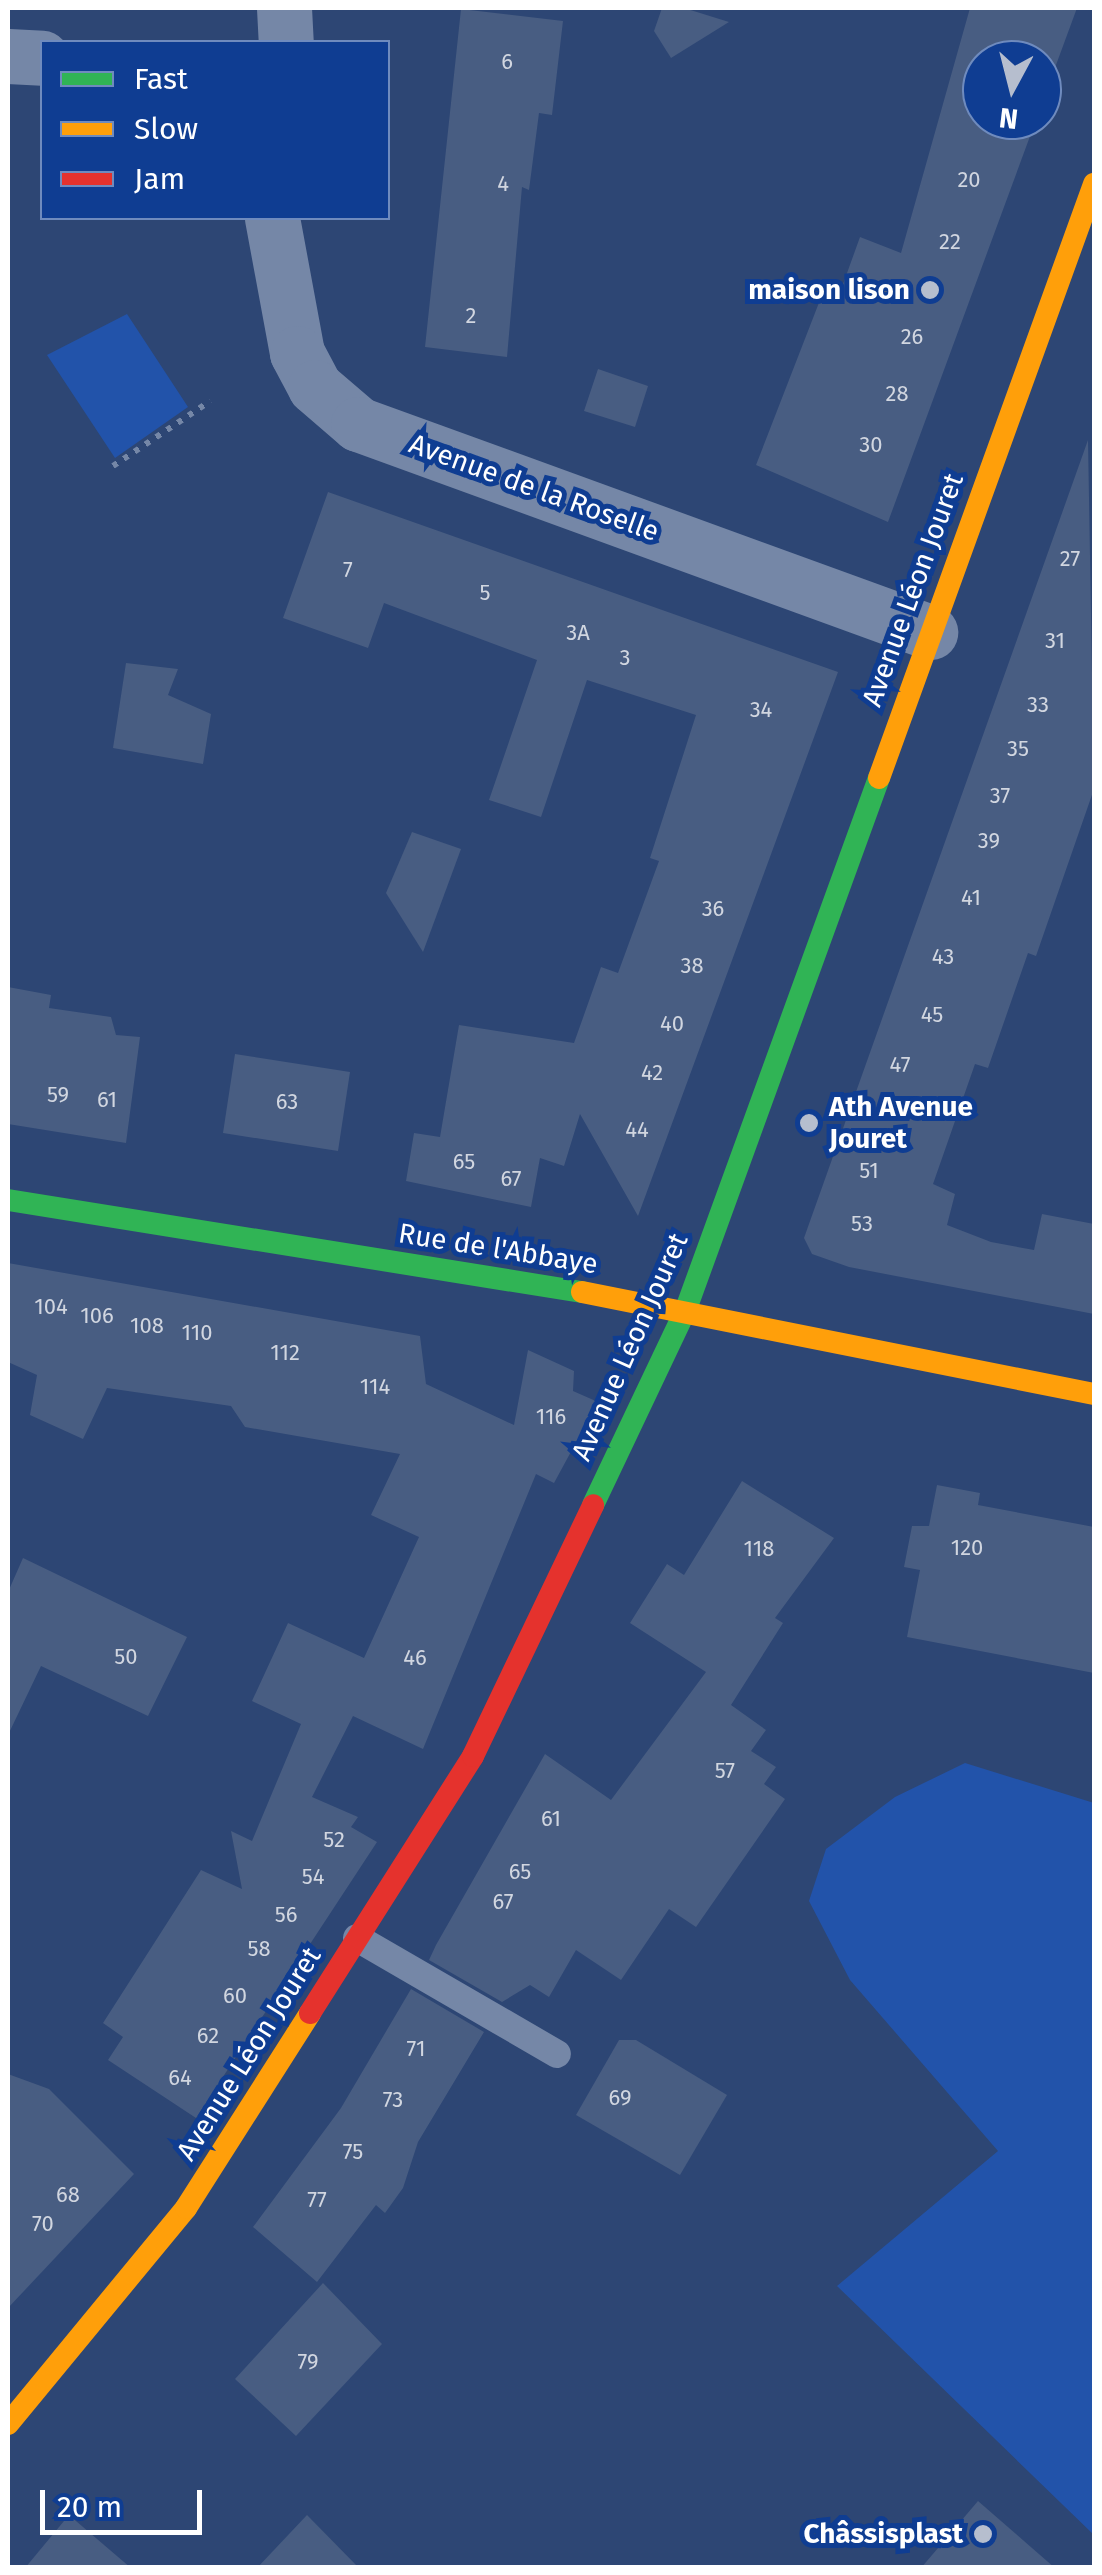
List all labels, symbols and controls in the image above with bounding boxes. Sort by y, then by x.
legend [40,40,390,220]
north arrow [962,40,1062,140]
house number: 6 [501,49,513,75]
text: Fast [134,61,188,97]
text: N [997,101,1020,136]
text: Slow [134,111,198,147]
text: Jam [134,161,185,197]
house number: 20 [957,167,981,193]
house number: 4 [497,171,509,197]
house number: 22 [939,229,961,255]
place label: maison lison [748,273,910,307]
marker: maison lison [919,279,941,301]
house number: 2 [466,303,476,329]
house number: 26 [901,324,923,350]
house number: 28 [885,381,909,407]
street label: Avenue de la Roselle [405,427,663,549]
house number: 30 [859,432,883,458]
street label: Avenue Léon Jouret [855,469,971,711]
house number: 27 [1060,546,1080,572]
house number: 7 [343,557,353,583]
house number: 5 [479,580,491,606]
house number: 3A [566,620,590,646]
house number: 31 [1045,628,1065,654]
house number: 3 [620,645,630,671]
house number: 33 [1027,692,1049,718]
house number: 34 [750,697,772,723]
house number: 35 [1007,736,1029,762]
house number: 37 [990,783,1010,809]
house number: 39 [978,828,1000,854]
house number: 41 [961,885,981,911]
house number: 36 [702,896,724,922]
house number: 43 [932,944,954,970]
house number: 38 [680,953,704,979]
house number: 45 [921,1002,943,1028]
house number: 40 [660,1011,684,1037]
house number: 47 [890,1052,910,1078]
house number: 42 [641,1060,663,1086]
house number: 59 [47,1082,69,1108]
house number: 61 [97,1087,117,1113]
house number: 63 [276,1089,298,1115]
place label: Ath Avenue Jouret [829,1090,973,1156]
marker: Ath Avenue Jouret [798,1112,820,1134]
house number: 44 [625,1117,649,1143]
house number: 65 [453,1149,475,1175]
house number: 51 [859,1158,879,1184]
house number: 67 [501,1166,521,1192]
house number: 53 [851,1211,873,1237]
street label: Rue de l'Abbaye [396,1217,600,1281]
street label: Avenue Léon Jouret [565,1228,695,1466]
house number: 104 [34,1294,68,1320]
house number: 106 [80,1303,114,1329]
house number: 108 [130,1313,164,1339]
house number: 110 [181,1320,213,1346]
house number: 112 [270,1340,300,1366]
house number: 114 [360,1374,390,1400]
house number: 116 [536,1404,566,1430]
house number: 120 [951,1535,983,1561]
house number: 118 [744,1536,774,1562]
house number: 50 [114,1644,138,1670]
house number: 46 [403,1645,427,1671]
house number: 57 [715,1758,735,1784]
house number: 61 [541,1806,561,1832]
house number: 52 [323,1827,345,1853]
house number: 65 [509,1859,531,1885]
house number: 54 [302,1864,324,1890]
house number: 67 [493,1889,513,1915]
house number: 56 [275,1902,297,1928]
house number: 58 [247,1936,271,1962]
street label: Avenue Léon Jouret [170,1941,328,2167]
house number: 60 [223,1983,247,2009]
house number: 62 [197,2023,219,2049]
house number: 71 [407,2036,425,2062]
house number: 64 [168,2065,192,2091]
house number: 69 [609,2085,631,2111]
house number: 73 [383,2087,403,2113]
house number: 75 [343,2139,363,2165]
house number: 68 [56,2182,80,2208]
house number: 77 [307,2187,327,2213]
house number: 70 [32,2211,54,2237]
house number: 79 [298,2349,318,2375]
scale bar [45,2470,208,2532]
text: 20 m [57,2489,122,2525]
place label: Châssisplast [803,2517,963,2551]
marker: Châssisplast [972,2523,994,2545]

